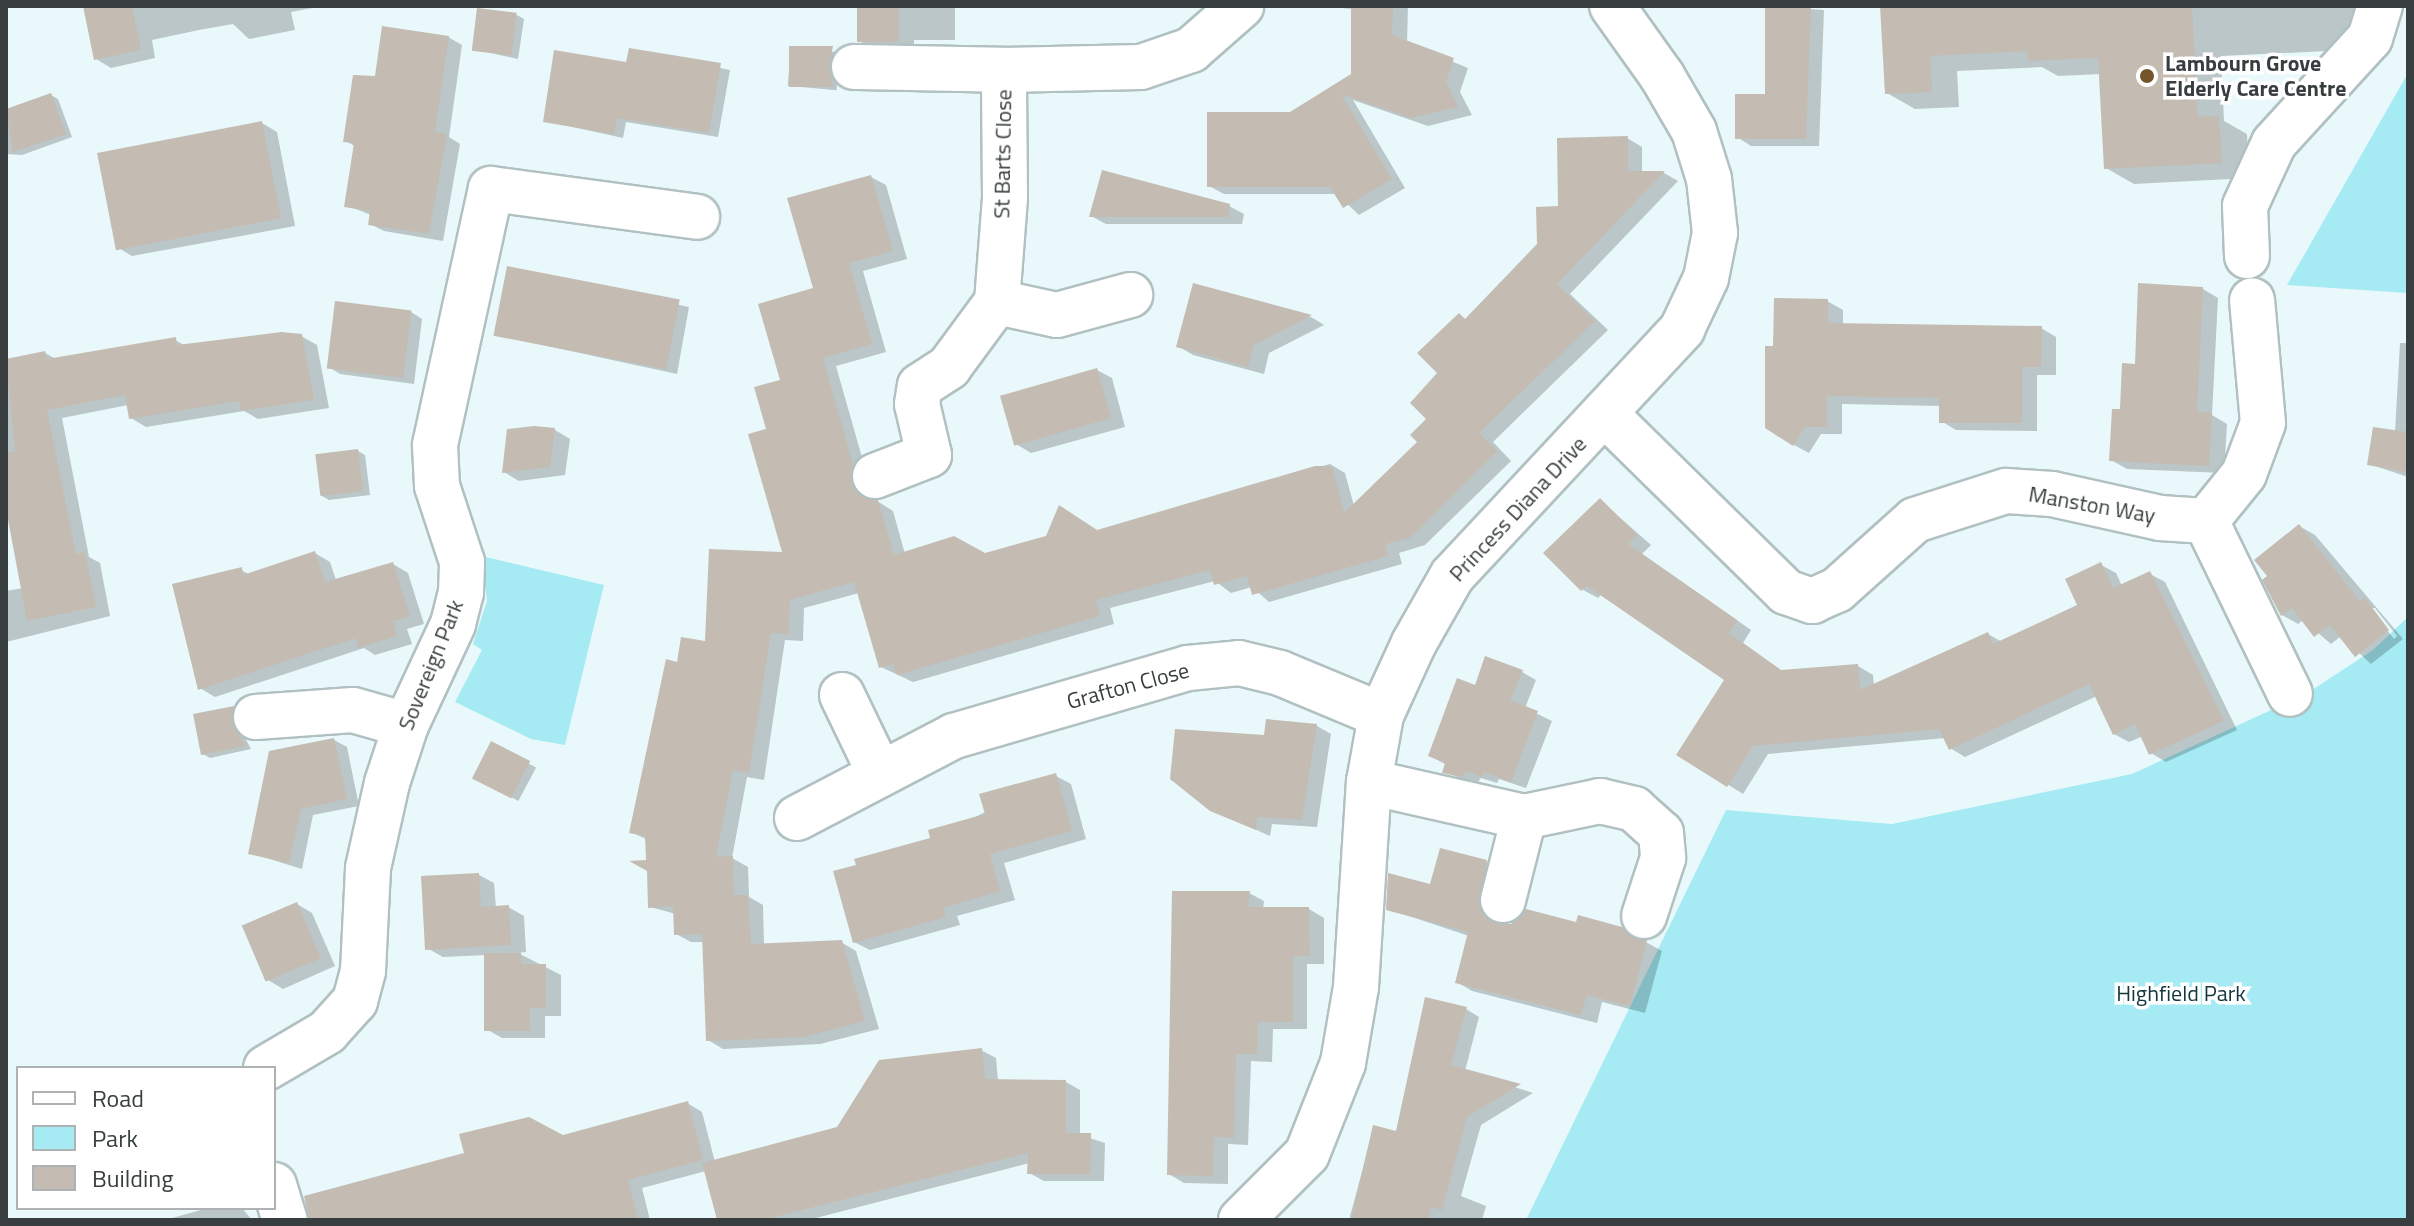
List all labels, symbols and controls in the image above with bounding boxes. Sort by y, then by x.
place label: Lambourn Grove Elderly Care Centre [2165,50,2346,102]
marker: Lambourn Grove Elderly Care Centre [2136,65,2158,87]
street label: St Barts Close [989,89,1017,219]
street label: Princess Diana Drive [1444,431,1592,587]
street label: Manston Way [2027,481,2157,529]
street label: Sovereign Park [393,596,469,734]
street label: Grafton Close [1064,657,1192,715]
park label: Highfield Park [2116,981,2246,1007]
legend [16,1066,276,1210]
text: Road [92,1080,144,1116]
text: Park [92,1120,138,1156]
text: Building [92,1160,174,1196]

